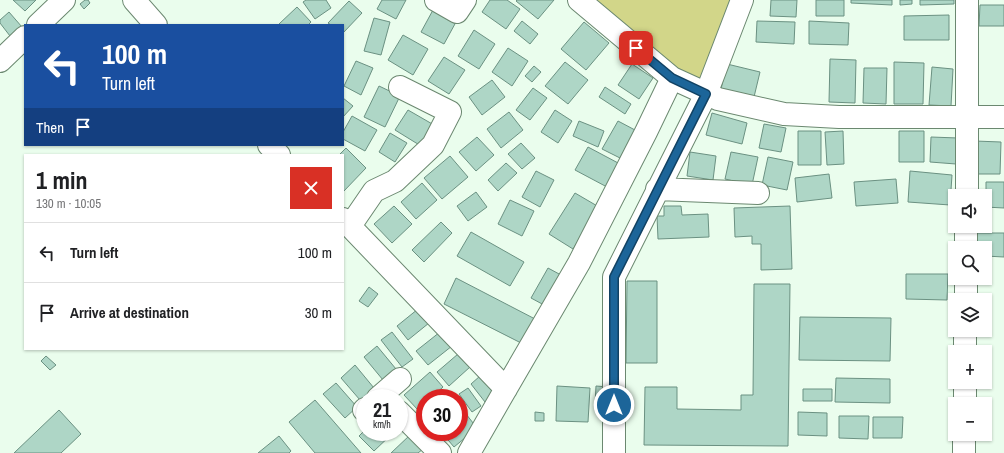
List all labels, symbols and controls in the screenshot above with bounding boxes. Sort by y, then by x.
pin [619,31,653,65]
text: 100 m [102,35,167,73]
icon: arrive [625,37,647,59]
icon: left [36,40,88,92]
text: Turn left [102,71,155,96]
icon: arrive [72,116,94,138]
text: Then [36,117,64,138]
text: 1 min [36,164,87,196]
button: close [290,167,332,209]
map controls [948,189,992,441]
button: sound [948,189,992,233]
text: 130 m · 10:05 [36,195,101,212]
button: search [948,241,992,285]
icon: left [36,242,58,264]
text: Turn left [70,242,118,263]
text: 100 m [298,242,332,263]
button: layers [948,293,992,337]
icon: arrive [36,302,58,324]
text: Arrive at destination [70,302,189,323]
text: 30 m [305,302,332,323]
button: + [948,345,992,389]
position arrow [593,384,635,426]
speed limit sign: 30 [416,389,468,441]
text: 21 [373,396,391,423]
button: − [948,397,992,441]
text: km/h [373,418,391,431]

